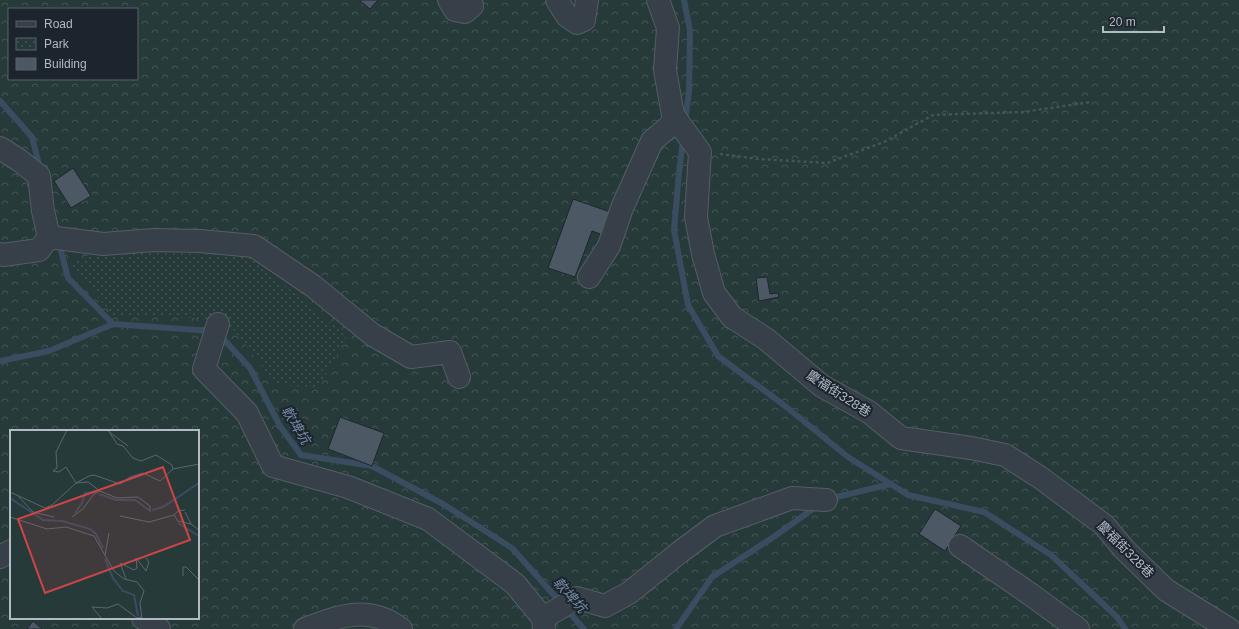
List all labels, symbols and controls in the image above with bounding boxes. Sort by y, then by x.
legend [8,8,138,80]
scale bar [1103,8,1164,34]
text: 20 m [1109,15,1136,29]
text: Road [44,17,73,31]
text: Park [44,37,70,51]
text: Building [44,57,87,71]
street label: 慶福街328巷 [804,367,874,420]
water label: 軟埤坑 [278,403,315,449]
inset map [10,430,199,619]
street label: 慶福街328巷 [1094,518,1157,581]
water label: 軟埤坑 [550,574,591,617]

